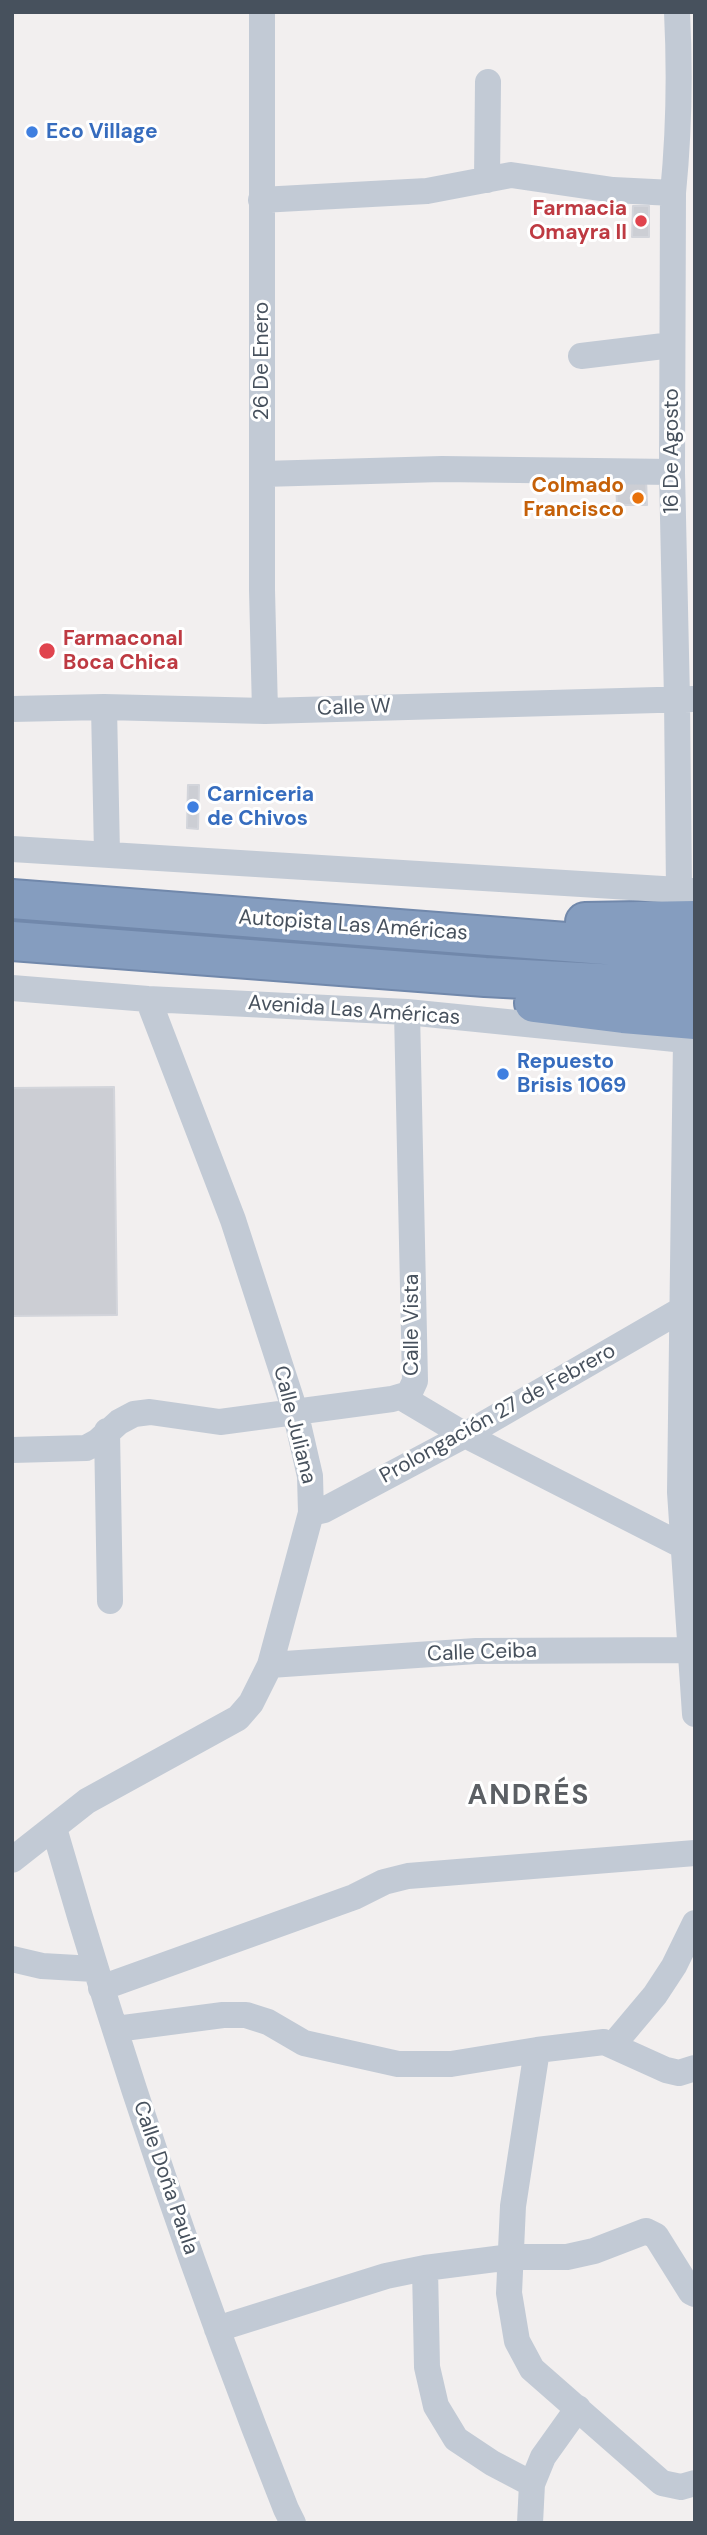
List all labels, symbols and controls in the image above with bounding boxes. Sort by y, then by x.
place label: Eco Village [46,119,158,145]
marker: Eco Village [24,124,40,140]
place label: Farmacia Omayra II [529,196,627,246]
marker: Farmacia Omayra II [633,213,649,229]
street label: 26 De Enero [249,302,275,420]
street label: 16 De Agosto [659,388,685,514]
place label: Colmado Francisco [523,473,624,523]
marker: Colmado Francisco [630,490,646,506]
place label: Farmaconal Boca Chica [63,626,183,676]
marker: Farmaconal Boca Chica [37,641,57,661]
street label: Calle W [317,694,391,722]
place label: Carniceria de Chivos [207,782,314,832]
marker: Carniceria de Chivos [185,799,201,815]
street label: Autopista Las Américas [238,905,468,947]
street label: Avenida Las Américas [247,991,461,1031]
place label: Repuesto Brisis 1069 [517,1049,626,1099]
marker: Repuesto Brisis 1069 [495,1066,511,1082]
street label: Calle Vista [399,1274,425,1376]
street label: Prolongación 27 de Febrero [376,1339,620,1489]
street label: Calle Juliana [267,1363,321,1487]
street label: Calle Ceiba [427,1638,537,1668]
district label: ANDRÉS [468,1780,590,1814]
street label: Calle Doña Paula [127,2098,203,2258]

